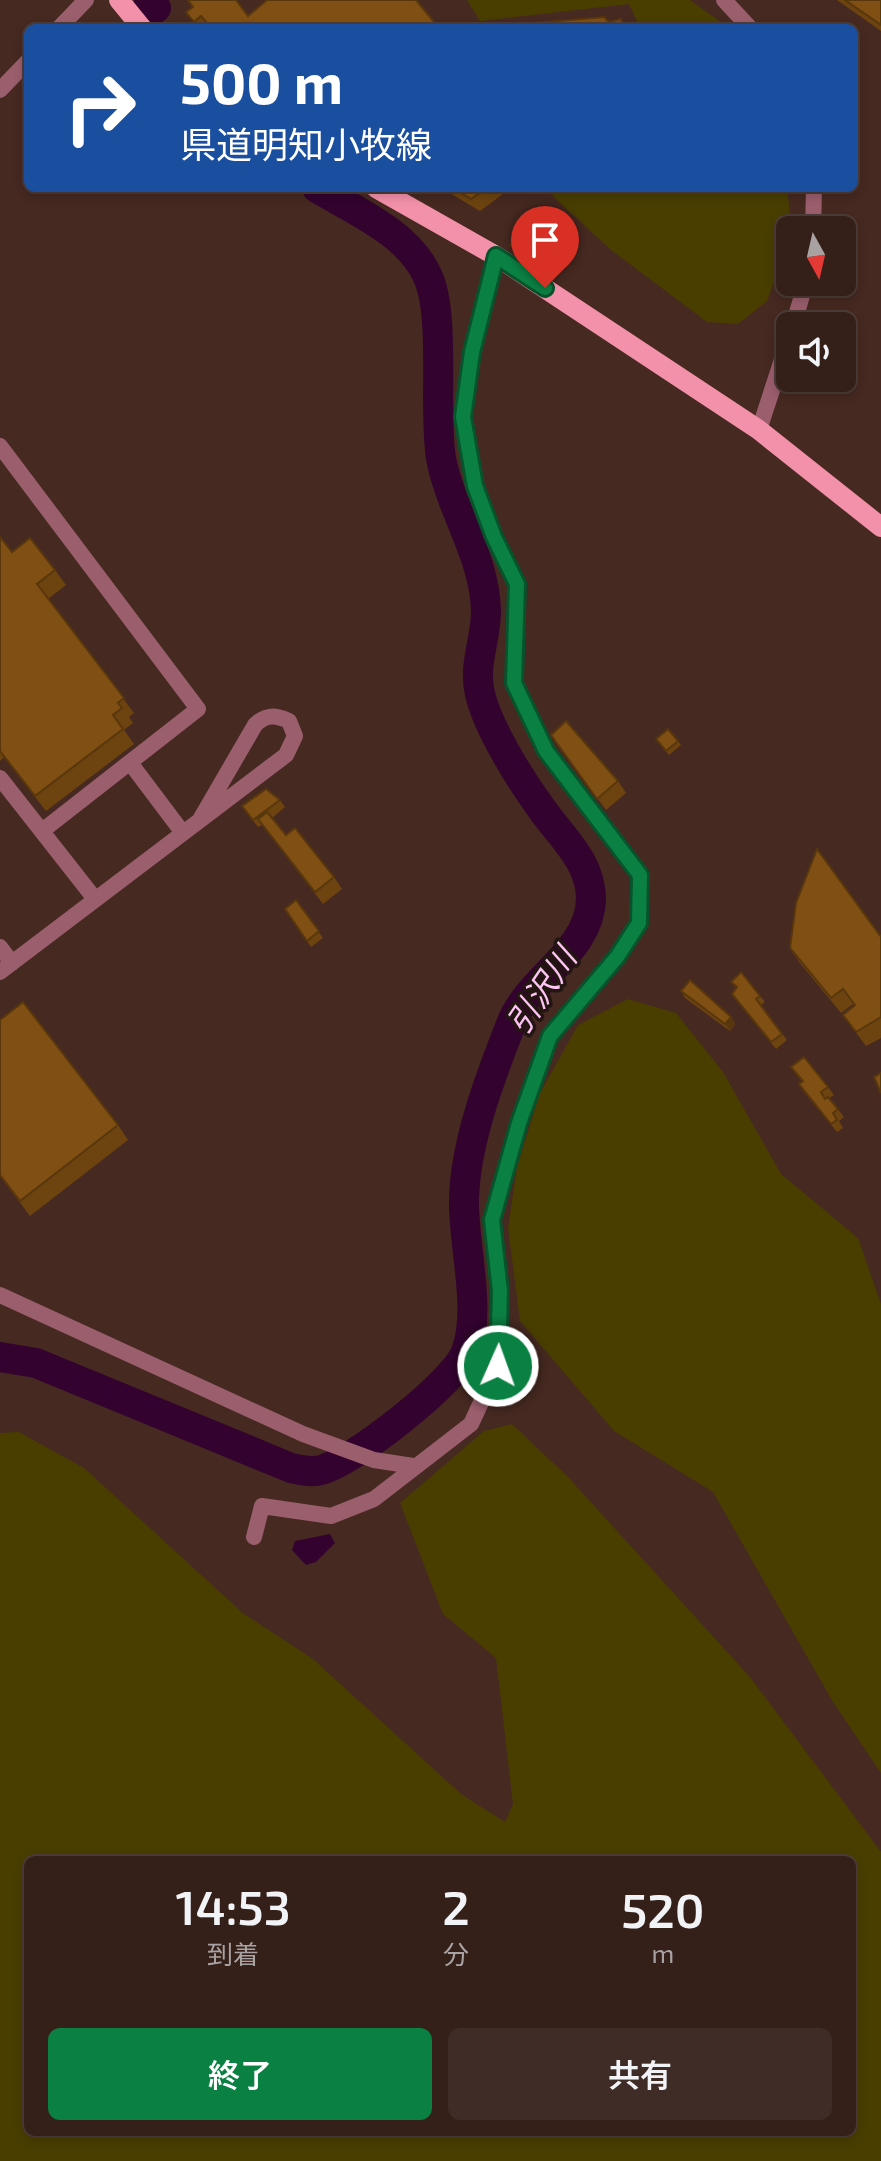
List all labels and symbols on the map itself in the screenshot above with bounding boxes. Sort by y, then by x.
pin [511,206,579,288]
north arrow [776,216,856,296]
water label: 引沢川 [497,937,584,1040]
position arrow [456,1324,540,1408]

